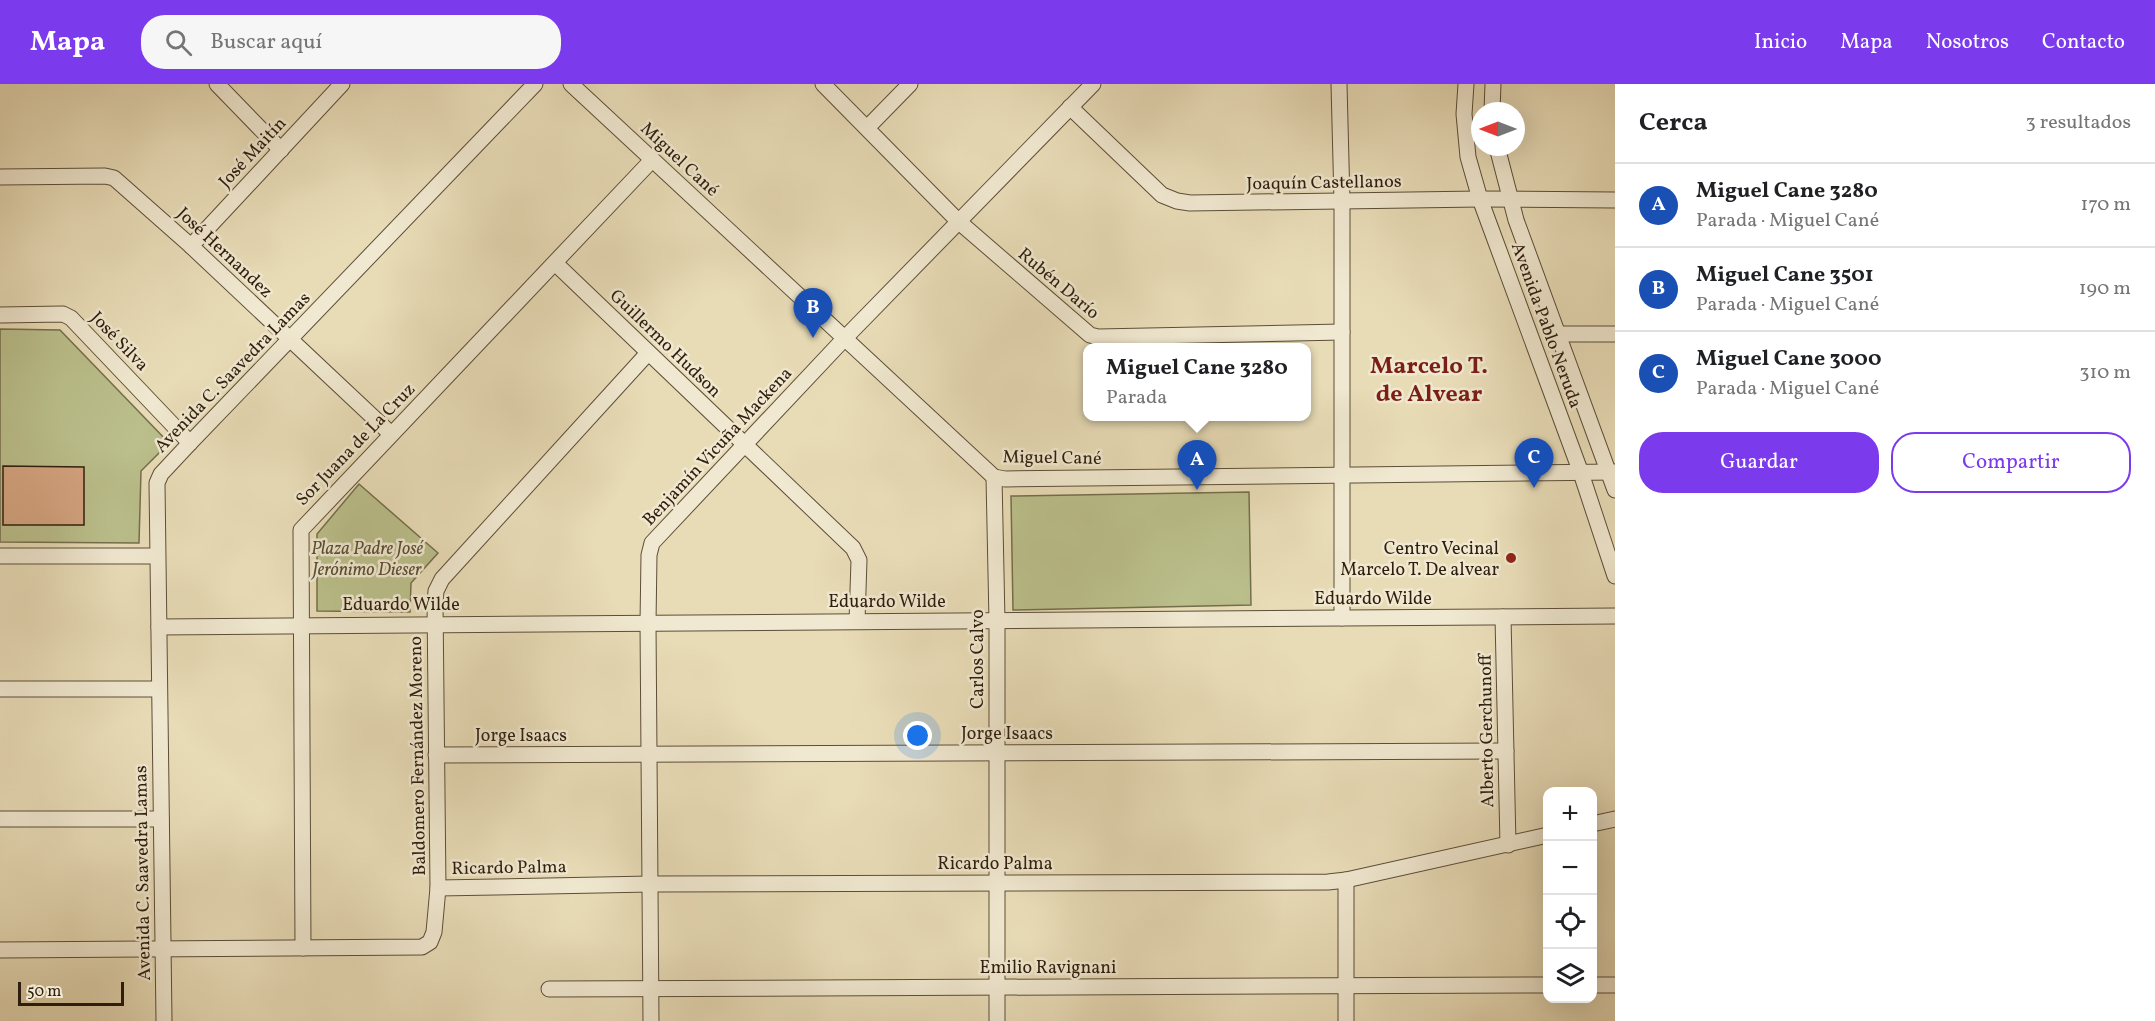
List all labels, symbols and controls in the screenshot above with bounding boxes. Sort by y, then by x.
search box [141,15,561,69]
text: Mapa [30,23,105,62]
icon: search [162,26,195,59]
text: Buscar aquí [210,27,322,58]
text: Inicio [1754,28,1807,57]
text: Mapa [1840,28,1893,57]
text: Nosotros [1926,28,2009,57]
text: Contacto [2042,28,2125,57]
north arrow [1471,102,1525,156]
text: Cerca [1639,105,1708,141]
text: 3 resultados [2026,109,2131,137]
street label: José Maitín [214,112,293,194]
street label: Miguel Cané [634,117,724,203]
street label: Joaquín Castellanos [1246,170,1402,197]
text: Miguel Cane 3280 [1696,176,1878,207]
text: A [1651,191,1666,219]
text: 170 m [2081,191,2131,219]
street label: José Hernandez [170,202,278,304]
text: Parada · Miguel Cané [1696,207,1879,235]
street label: Avenida Pablo Neruda [1504,239,1587,412]
street label: Rubén Darío [1012,242,1104,326]
text: Miguel Cane 3501 [1696,260,1874,291]
text: B [1652,275,1665,303]
text: 190 m [2079,275,2131,303]
street label: Guillermo Hudson [604,284,727,404]
street label: Avenida C. Saavedra Lamas [149,287,317,459]
pin: B [794,288,832,338]
text: Parada · Miguel Cané [1696,291,1879,319]
street label: José Silva [84,307,154,378]
popup [1083,343,1311,421]
text: Miguel Cane 3000 [1696,344,1882,375]
district label: Marcelo T. de Alvear [1370,350,1488,412]
text: Miguel Cane 3280 [1106,353,1288,384]
text: C [1652,359,1665,387]
text: 310 m [2079,359,2131,387]
street label: Benjamín Vicuña Mackena [638,362,799,532]
text: Parada · Miguel Cané [1696,375,1879,403]
street label: Sor Juana de La Cruz [291,378,421,512]
text: Parada [1106,384,1167,412]
button: Guardar [1639,432,1879,493]
button: Compartir [1891,432,2131,493]
pin: C [1514,438,1553,488]
pin: A [1178,440,1216,490]
street label: Miguel Cané [1002,445,1102,472]
park label: Plaza Padre José Jerónimo Dieser [310,537,425,583]
place label: Centro Vecinal Marcelo T. De alvear [1340,537,1499,583]
marker: Centro Vecinal Marcelo T. De alvear [1504,551,1518,565]
street label: Eduardo Wilde [1314,587,1432,612]
street label: Eduardo Wilde [828,590,946,615]
street label: Eduardo Wilde [342,593,460,618]
street label: Carlos Calvo [966,609,991,709]
street label: Baldomero Fernández Moreno [404,636,433,876]
street label: Alberto Gerchunoff [1474,652,1501,808]
your location [903,721,932,750]
street label: Jorge Isaacs [961,722,1053,747]
street label: Jorge Isaacs [475,724,567,749]
street label: Avenida C. Saavedra Lamas [129,765,158,981]
map controls [1543,787,1597,1003]
button: + [1543,787,1597,841]
button: − [1543,841,1597,895]
street label: Ricardo Palma [937,852,1053,877]
street label: Ricardo Palma [451,855,567,882]
button: locate [1543,895,1597,949]
button: layers [1543,949,1597,1003]
street label: Emilio Ravignani [980,956,1116,981]
scale bar [18,979,124,1006]
text: 50 m [27,981,61,1003]

